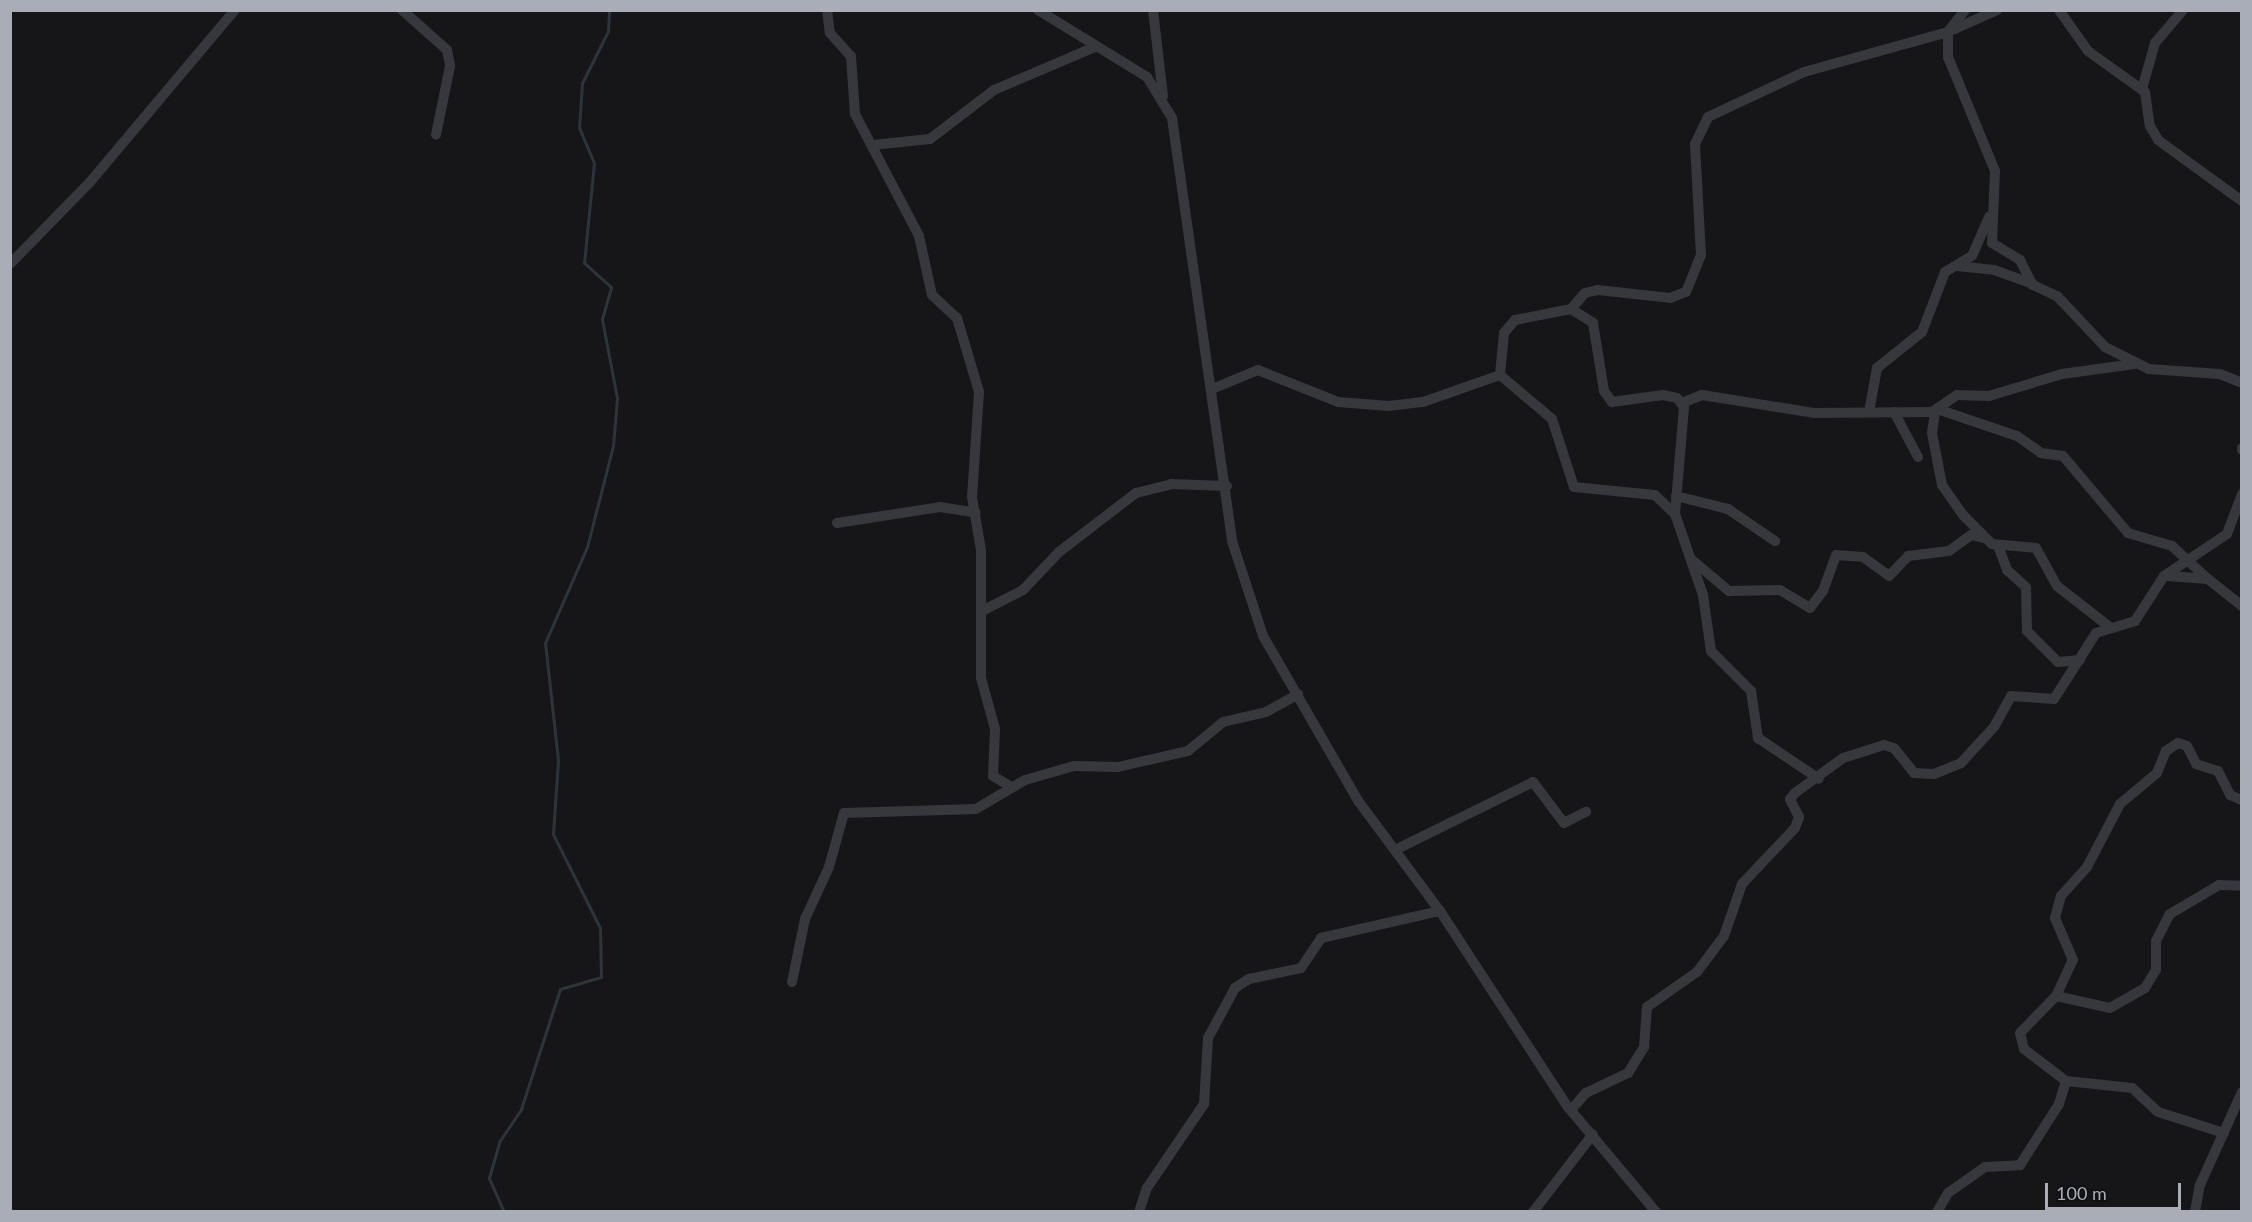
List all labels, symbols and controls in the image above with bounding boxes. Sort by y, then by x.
scale bar [2048,1171,2184,1209]
text: 100 m [2056,1182,2107,1204]

